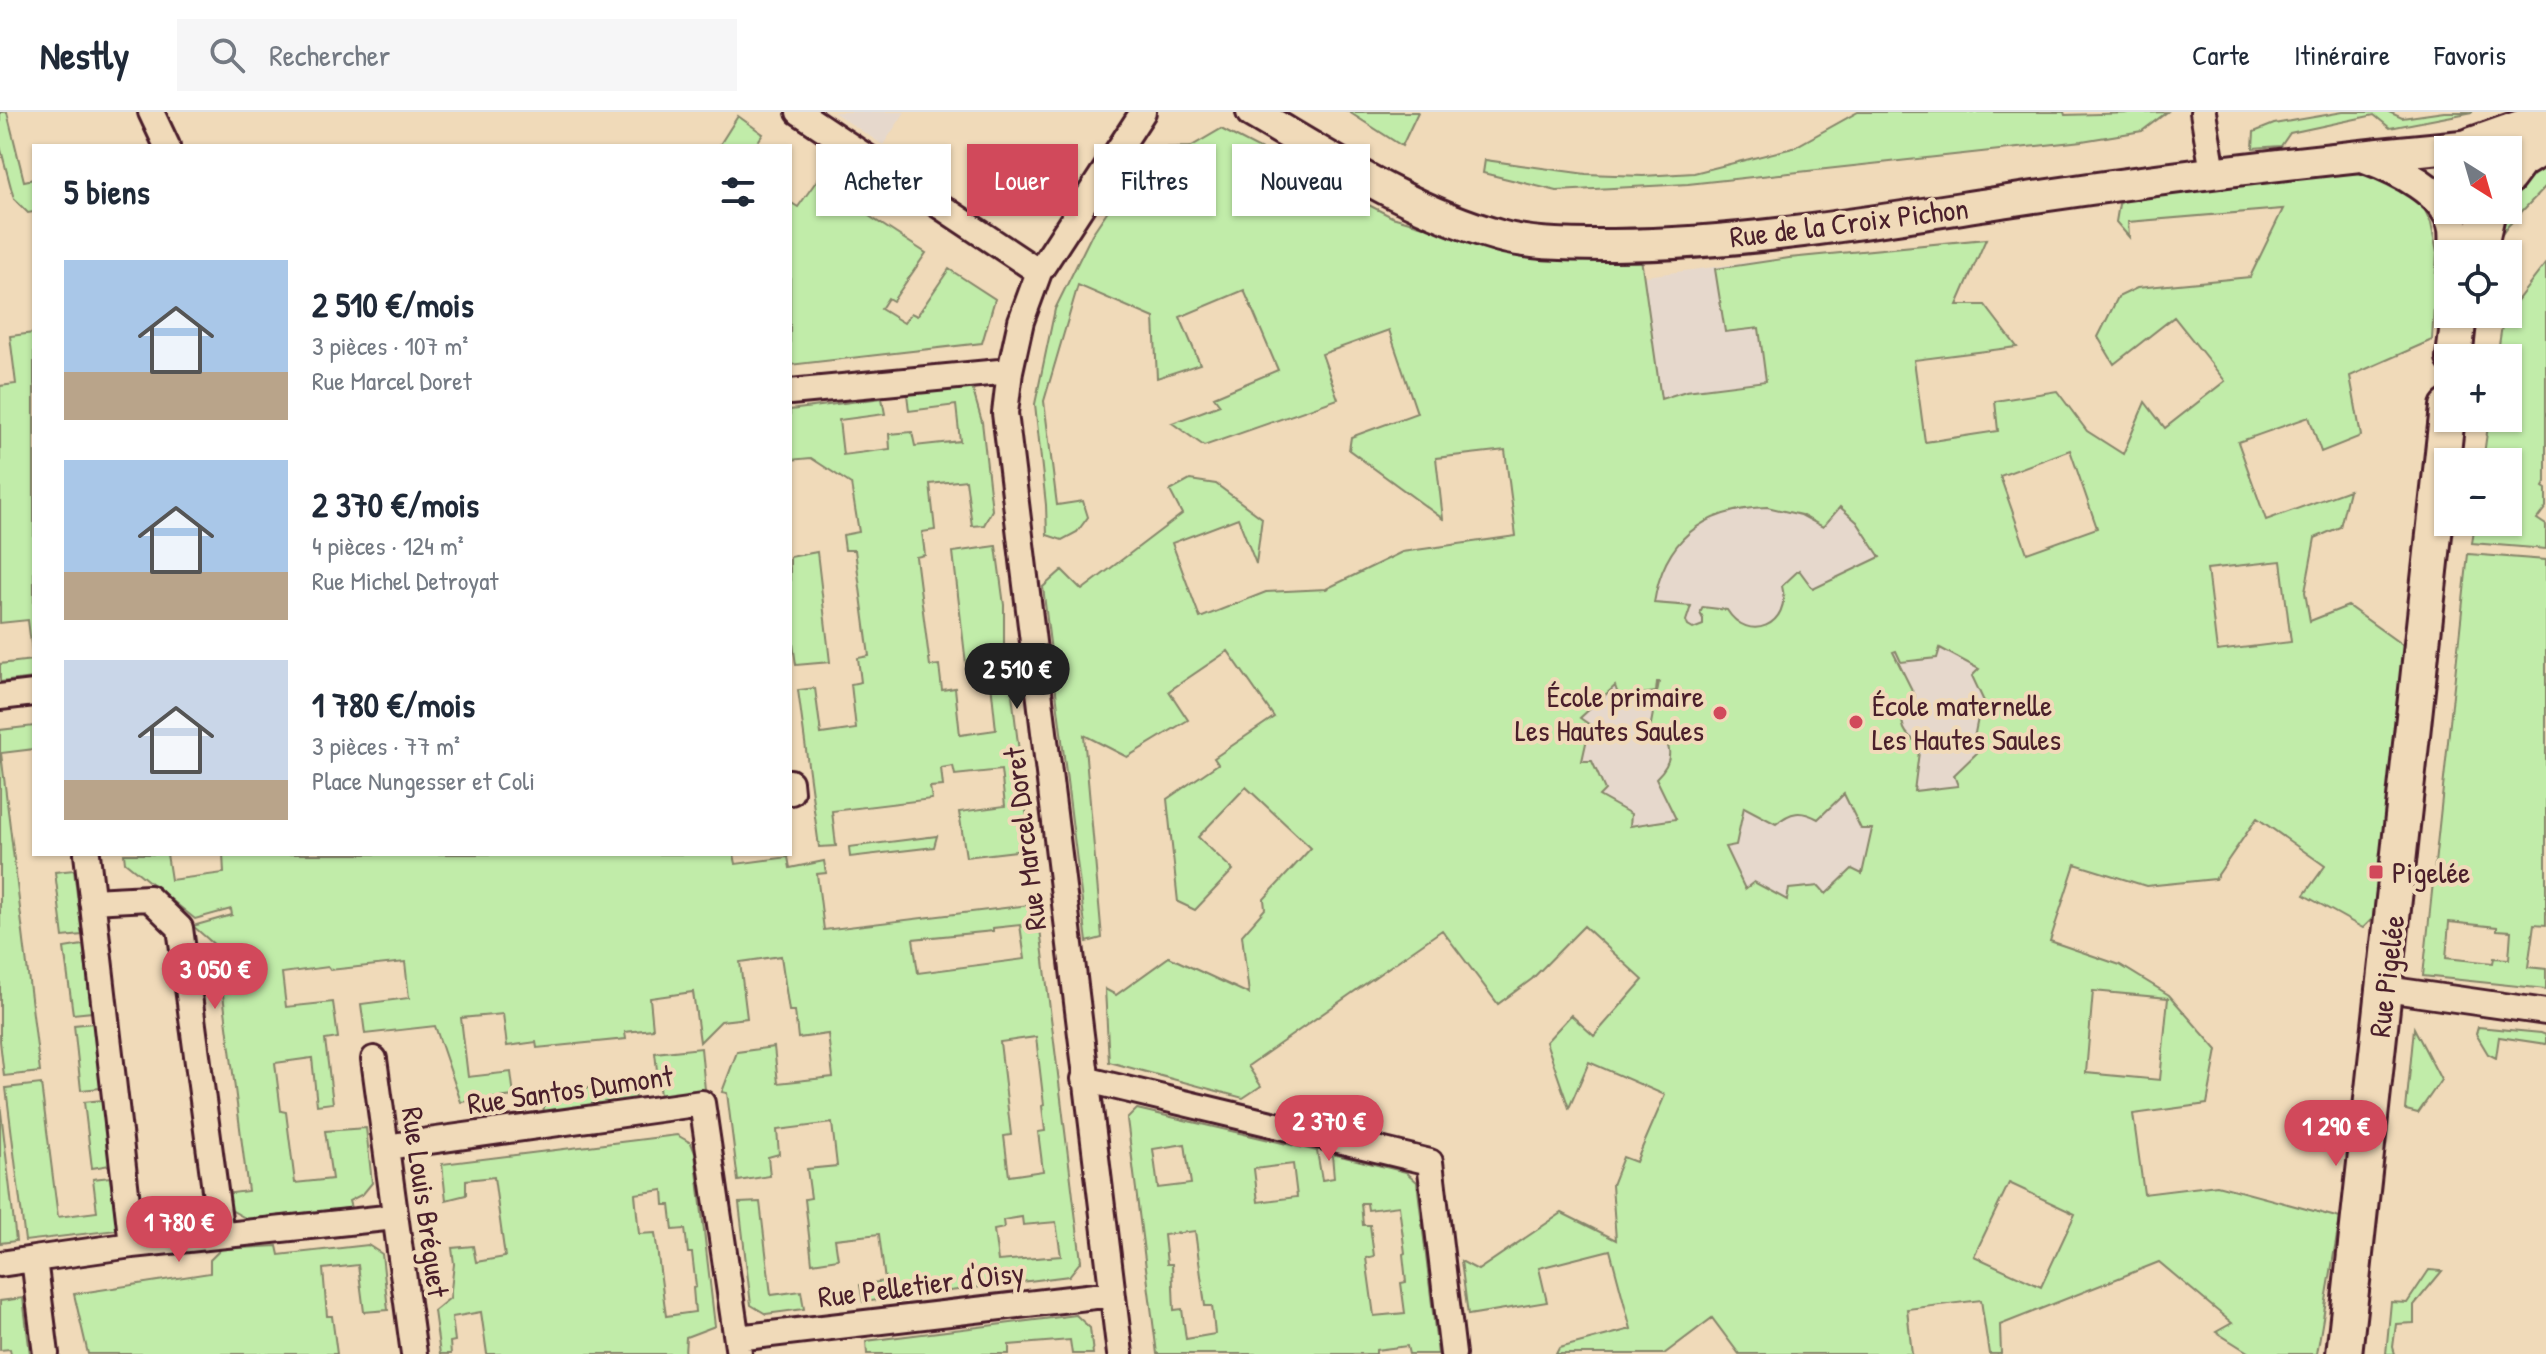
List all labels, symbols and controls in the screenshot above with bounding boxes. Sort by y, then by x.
search box [177,19,737,91]
text: Nestly [40,29,129,81]
icon: search [205,33,249,77]
text: Rechercher [269,35,390,75]
text: Carte [2192,36,2250,74]
text: Itinéraire [2294,36,2390,74]
text: Favoris [2434,36,2506,74]
north arrow [2434,136,2522,224]
map controls [2434,136,2522,536]
chip: Acheter [816,144,951,216]
chip: Louer [967,144,1078,216]
chip: Filtres [1094,144,1216,216]
chip: Nouveau [1232,144,1370,216]
text: 5 biens [64,169,150,215]
icon: filters [716,170,760,214]
street label: Rue de la Croix Pichon [1728,188,1970,256]
button: locate [2434,240,2522,328]
text: 2 510 €/mois [312,282,474,328]
icon: home [128,292,224,388]
text: 3 pièces · 107 m² [312,328,468,363]
button: + [2434,344,2522,432]
text: Rue Marcel Doret [312,363,472,398]
button: − [2434,448,2522,536]
text: 2 370 €/mois [312,482,479,528]
icon: home [128,492,224,588]
text: 4 pièces · 124 m² [312,528,464,563]
text: Rue Michel Detroyat [312,563,498,598]
pin: 2 510 € [943,643,1091,711]
text: 2 510 € [983,651,1051,686]
place label: École primaire Les Hautes Saules [1515,676,1704,750]
text: 1 780 €/mois [312,682,475,728]
place label: École maternelle Les Hautes Saules [1872,685,2061,759]
icon: home [128,692,224,788]
marker: École primaire Les Hautes Saules [1711,704,1729,722]
marker: École maternelle Les Hautes Saules [1847,713,1865,731]
text: 3 pièces · 77 m² [312,728,460,763]
street label: Rue Marcel Doret [993,744,1055,933]
text: Place Nungesser et Coli [312,763,535,798]
place label: Pigelée [2392,852,2470,892]
marker: Pigelée [2367,863,2385,881]
street label: Rue Pigelée [2359,913,2413,1039]
pin: 3 050 € [141,943,289,1011]
text: 3 050 € [180,951,250,986]
street label: Rue Santos Dumont [465,1055,676,1123]
pin: 2 370 € [1255,1095,1403,1163]
pin: 1 290 € [2262,1100,2410,1168]
text: 2 370 € [1293,1103,1365,1138]
street label: Rue Louis Bréguet [393,1105,459,1300]
text: 1 290 € [2302,1108,2370,1143]
pin: 1 780 € [105,1196,253,1264]
text: 1 780 € [144,1204,214,1239]
street label: Rue Pelletier d'Oisy [816,1252,1026,1316]

